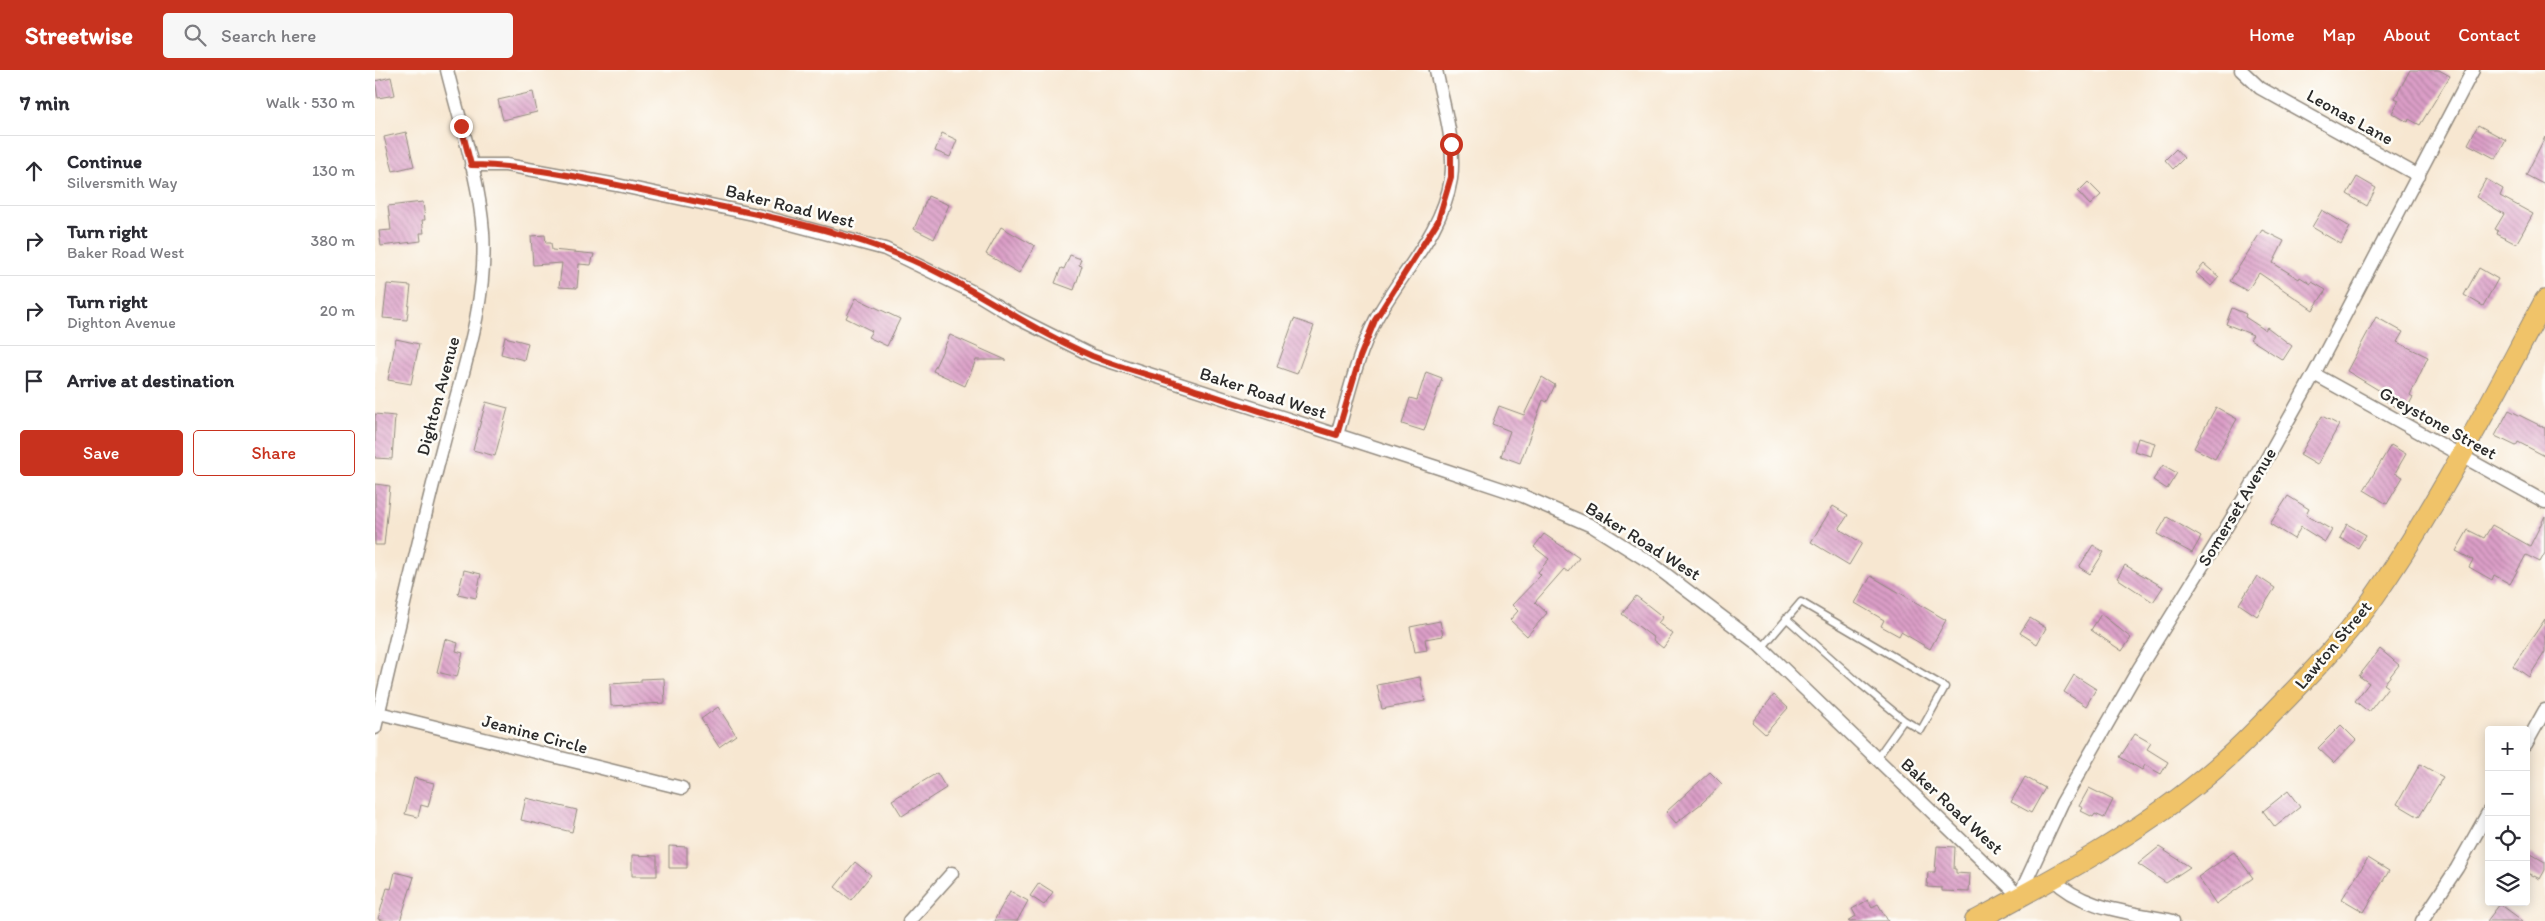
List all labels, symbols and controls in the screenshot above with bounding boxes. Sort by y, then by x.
search box [163,13,513,58]
text: Streetwise [25,21,133,50]
icon: search [181,21,209,49]
text: Search here [221,24,316,47]
text: Home [2249,24,2295,46]
text: Map [2323,24,2356,46]
text: About [2384,24,2430,46]
text: Contact [2458,24,2520,46]
street label: Leonas Lane [2303,84,2397,150]
text: 7 min [20,90,69,115]
text: Walk · 530 m [266,93,355,112]
route end [450,115,473,138]
route start [1440,133,1463,156]
text: Continue [67,150,142,173]
icon: ahead [20,157,48,185]
text: 130 m [312,161,355,180]
text: Silversmith Way [67,173,177,192]
street label: Baker Road West [723,179,857,233]
text: Turn right [67,220,148,243]
icon: right [20,227,48,255]
text: 380 m [311,231,355,250]
text: Baker Road West [67,243,184,262]
text: Turn right [67,290,148,313]
icon: right [20,297,48,325]
text: 20 m [320,301,355,320]
text: Dighton Avenue [67,313,176,332]
street label: Dighton Avenue [412,334,464,458]
street label: Baker Road West [1197,362,1329,424]
icon: arrive [20,367,48,395]
text: Arrive at destination [67,369,234,392]
street label: Greystone Street [2375,382,2501,464]
button: Save [20,430,183,476]
button: Share [193,430,355,476]
street label: Somerset Avenue [2193,444,2281,570]
street label: Baker Road West [1581,497,1705,585]
street label: Lawton Street [2290,596,2376,694]
street label: Jeanine Circle [480,709,590,759]
map controls [2485,726,2530,906]
button: + [2485,726,2530,771]
street label: Baker Road West [1896,753,2008,859]
button: − [2485,771,2530,816]
button: locate [2485,816,2530,861]
button: layers [2485,861,2530,906]

